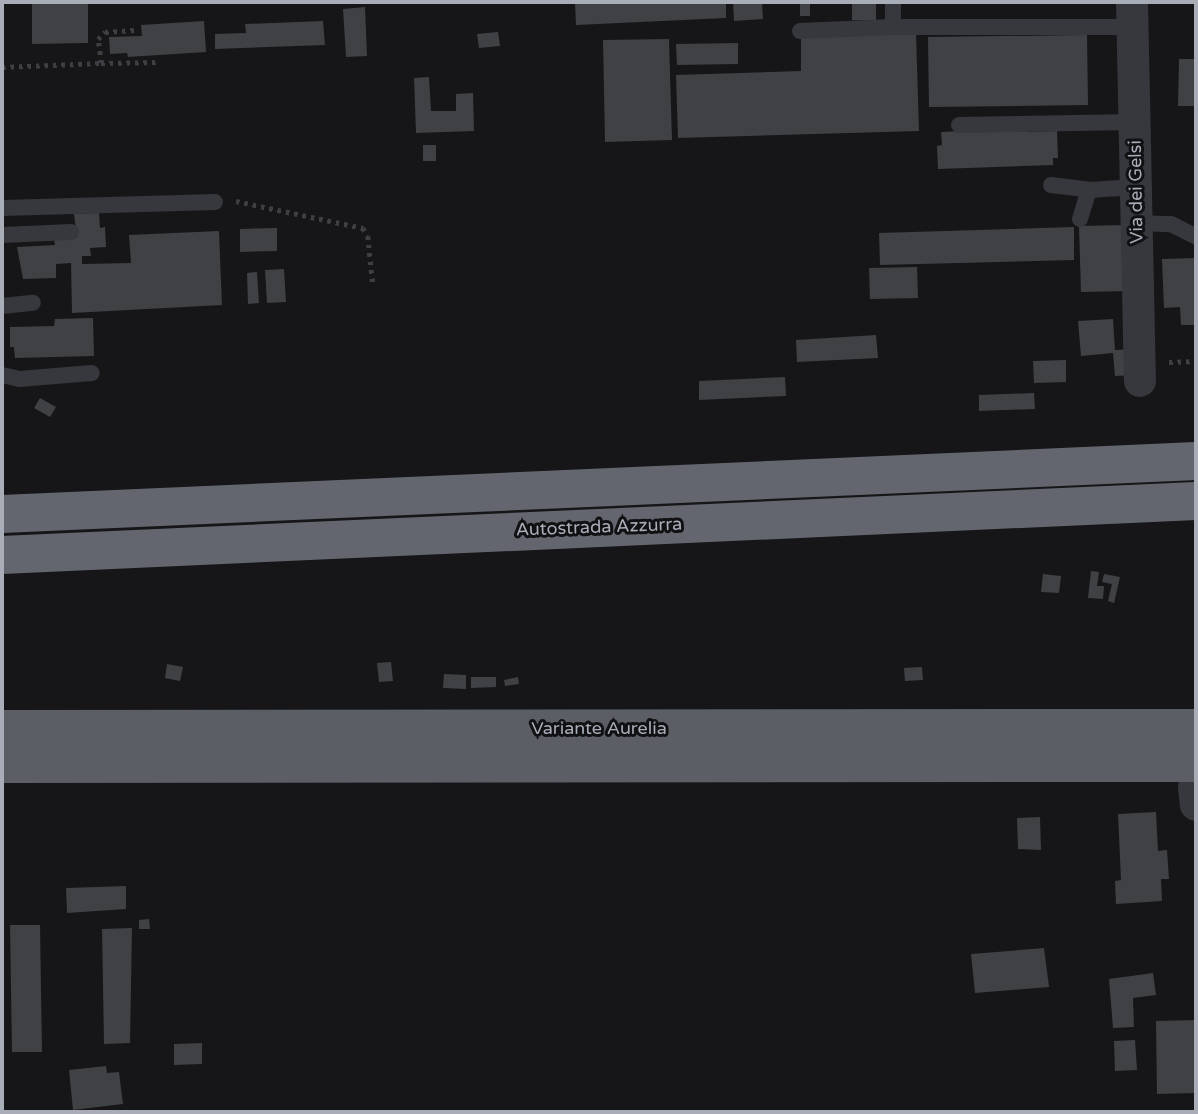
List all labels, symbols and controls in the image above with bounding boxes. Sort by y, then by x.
street label: Via dei Gelsi [1124,140,1148,244]
street label: Autostrada Azzurra [515,513,683,541]
street label: Variante Aurelia [531,717,667,739]

